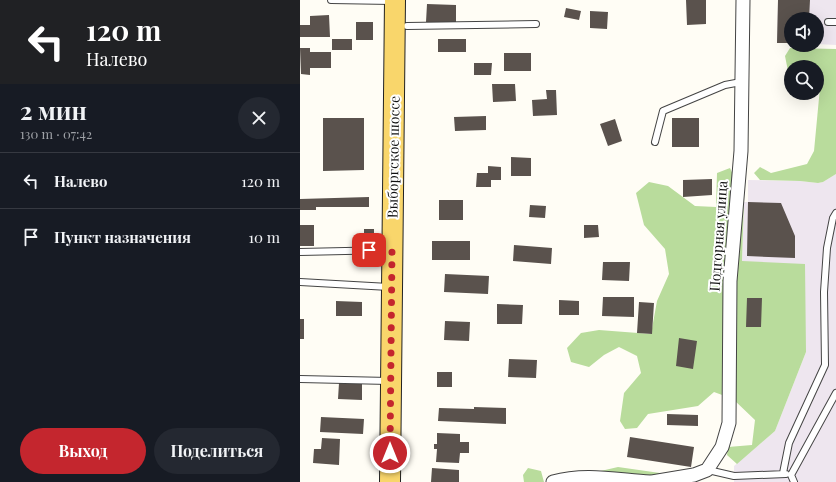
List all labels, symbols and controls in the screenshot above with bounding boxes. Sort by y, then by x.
text: 120 m [86,11,161,48]
map controls [784,12,824,100]
button: sound [784,12,824,52]
icon: left [20,16,72,68]
text: Налево [86,47,147,71]
button: search [784,60,824,100]
text: 2 мин [20,94,87,126]
street label: Выборгское шоссе [382,96,404,218]
button: close [238,97,280,139]
text: 130 m · 07:42 [20,125,92,142]
icon: left [20,170,42,192]
text: Налево [54,171,107,191]
text: 120 m [241,171,280,191]
street label: Подгорная улица [705,180,731,292]
icon: arrive [20,226,42,248]
text: Пункт назначения [54,227,191,247]
text: 10 m [248,227,280,247]
pin [352,233,386,267]
icon: arrive [358,239,380,261]
button: Выход [20,428,146,474]
button: Поделиться [154,428,280,474]
position arrow [369,432,411,474]

